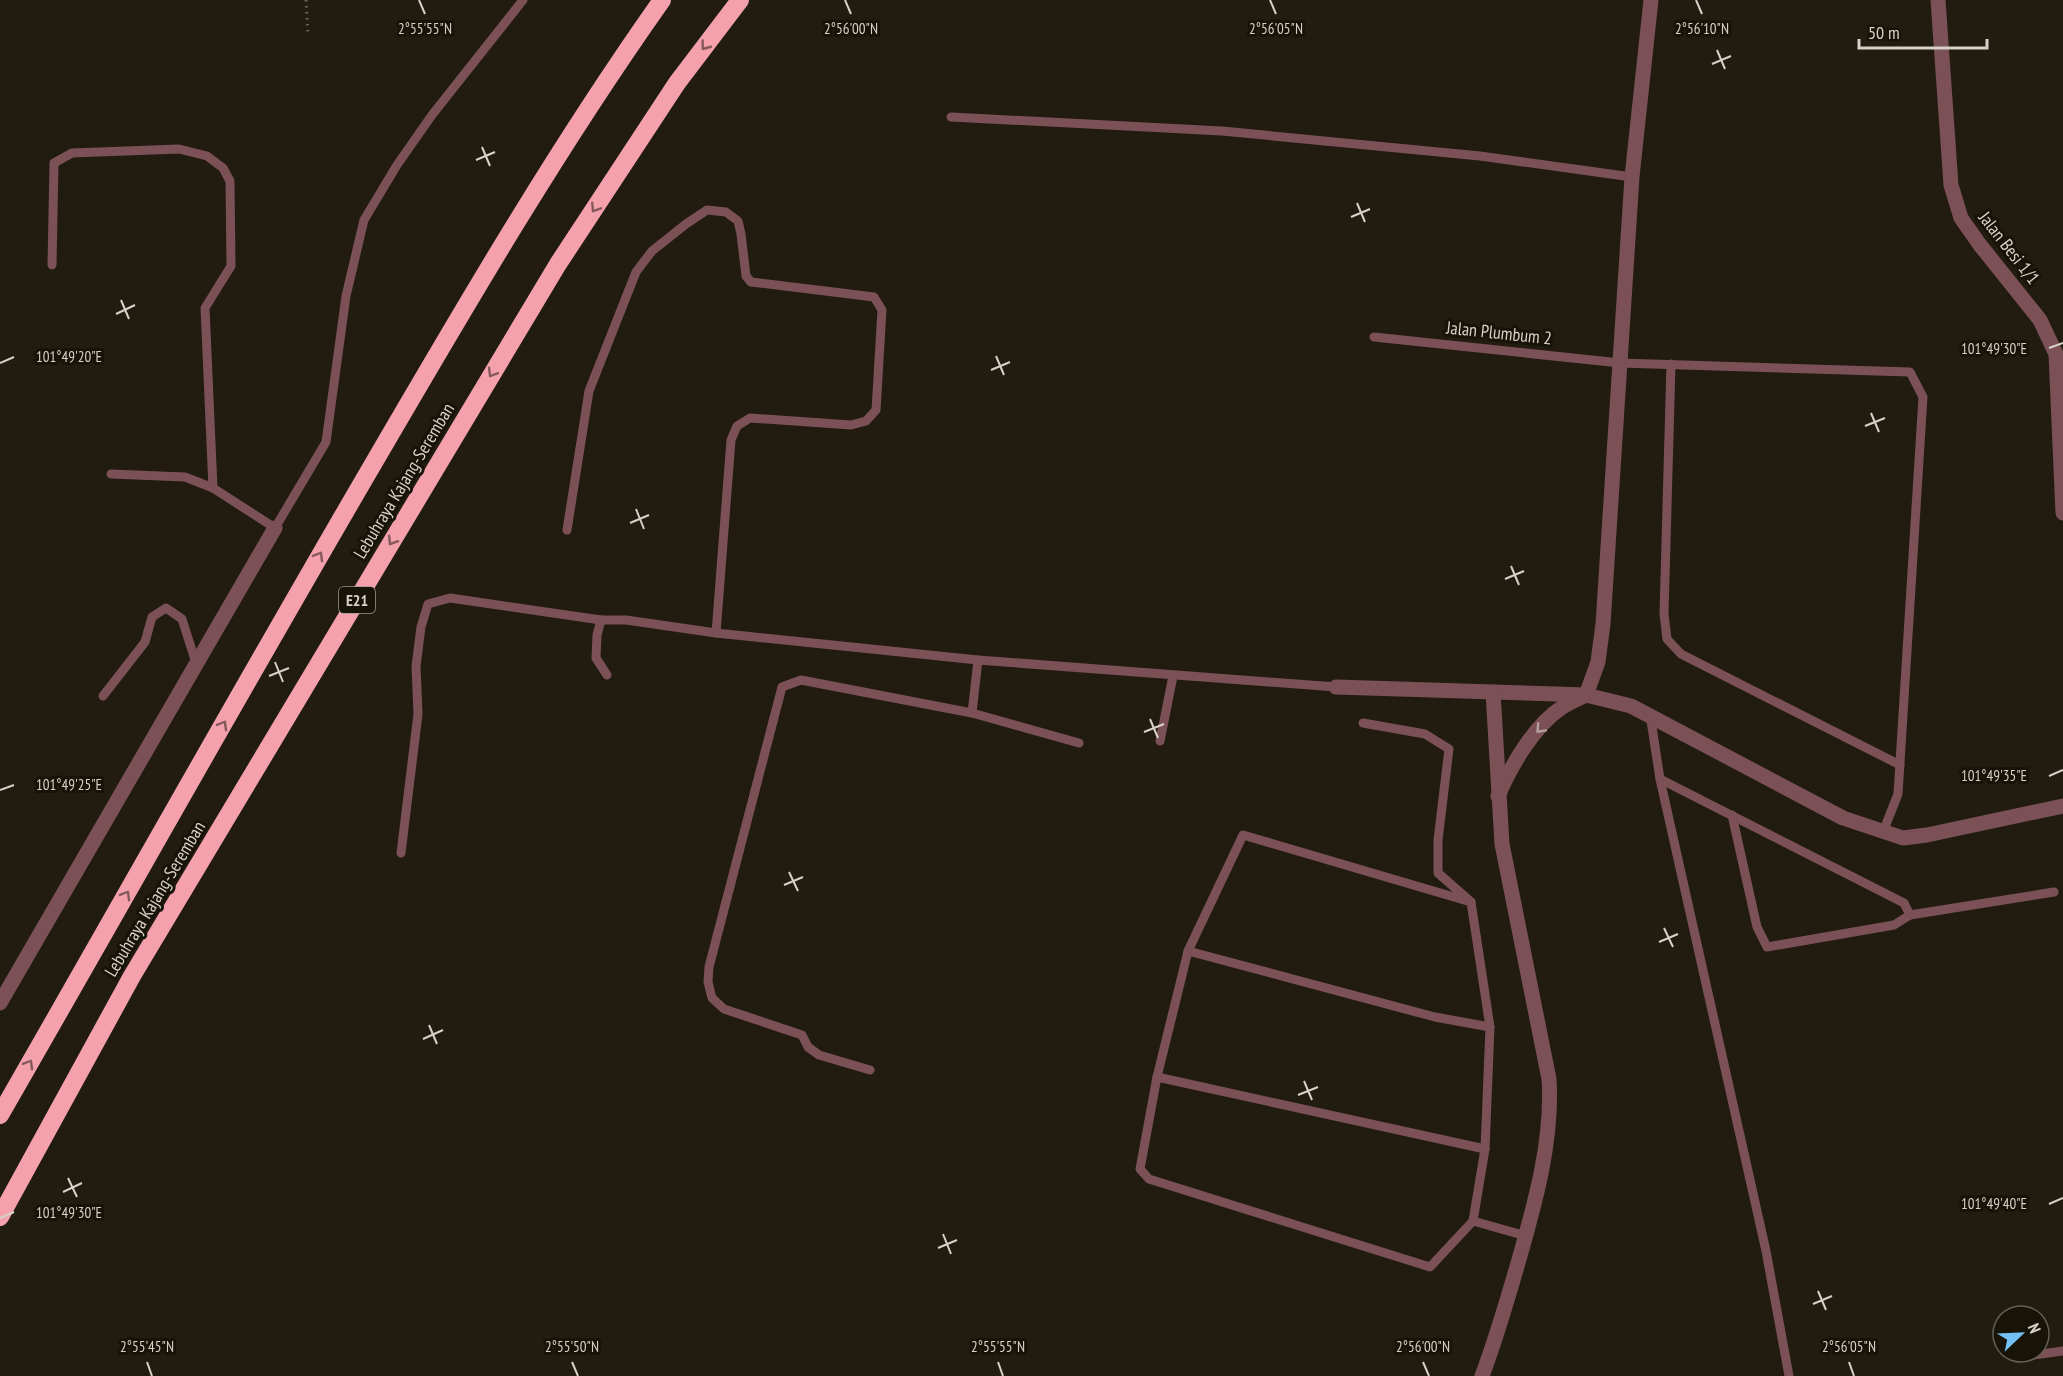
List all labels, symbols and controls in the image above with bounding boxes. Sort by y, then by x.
scale bar [1859,12,1986,50]
text: 2°55'55"N [398,19,452,38]
text: 2°56'00"N [824,19,878,38]
text: 2°56'05"N [1249,19,1303,38]
text: 2°56'10"N [1675,19,1729,38]
text: 50 m [1868,21,1900,44]
one-way arrow [701,40,712,51]
one-way arrow [591,201,602,212]
street label: Jalan Besi 1/1 [1973,206,2045,289]
street label: Jalan Plumbum 2 [1444,315,1553,349]
text: 101°49'30"E [1961,339,2027,358]
text: 101°49'20"E [36,347,102,366]
one-way arrow [488,367,500,377]
street label: Lebuhraya Kajang-Seremban [348,399,459,563]
one-way arrow [388,535,400,545]
one-way arrow [312,552,324,562]
road number: E21 [339,587,375,613]
one-way arrow [215,721,227,731]
one-way arrow [1536,723,1547,733]
text: 101°49'35"E [1961,766,2027,785]
text: 101°49'25"E [36,775,102,794]
street label: Lebuhraya Kajang-Seremban [99,817,210,981]
one-way arrow [119,891,130,901]
one-way arrow [22,1060,33,1070]
text: 101°49'40"E [1961,1194,2027,1213]
text: 101°49'30"E [36,1203,102,1222]
north arrow [1991,1304,2051,1364]
text: N [2024,1320,2046,1336]
text: 2°55'45"N [120,1337,174,1356]
text: 2°55'50"N [545,1337,599,1356]
text: 2°55'55"N [971,1337,1025,1356]
text: 2°56'00"N [1396,1337,1450,1356]
text: 2°56'05"N [1822,1337,1876,1356]

